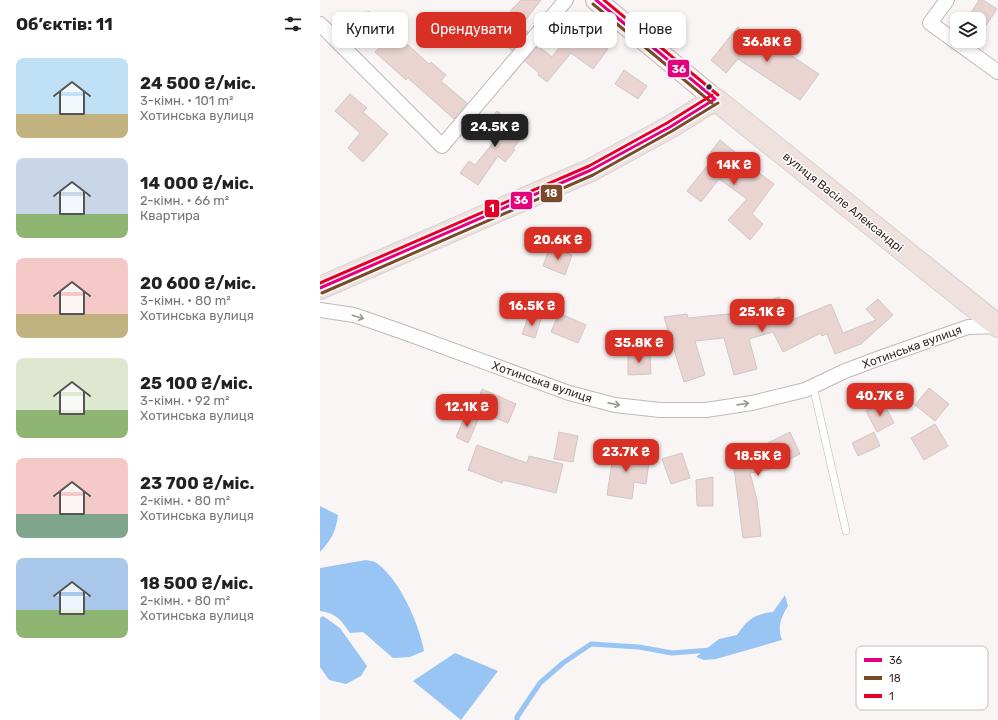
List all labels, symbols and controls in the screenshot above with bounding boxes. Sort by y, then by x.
chip: Купити [332,12,408,48]
chip: Орендувати [416,12,526,48]
chip: Фільтри [534,12,617,48]
chip: Нове [625,12,686,48]
map controls [950,12,986,48]
button: layers [950,12,986,48]
icon: filters [282,13,304,35]
text: Об’єктів: 11 [16,14,113,34]
pin: 36.8K ₴ [730,29,804,63]
text: 36.8K ₴ [742,34,792,49]
line badge: 36 [667,59,690,78]
text: 36 [672,63,686,76]
text: 24 500 ₴/міс. [140,73,256,93]
icon: home [48,74,96,122]
unlabelled marker [704,82,714,92]
text: 3-кімн. · 101 m² [140,93,234,108]
text: Хотинська вулиця [140,108,254,123]
pin: 24.5K ₴ [458,114,532,148]
text: 24.5K ₴ [470,119,520,134]
street label: вулиця Васіле Александрі [780,149,906,255]
pin: 14K ₴ [706,152,762,186]
text: 14K ₴ [716,157,752,172]
text: 14 000 ₴/міс. [140,173,254,193]
icon: home [48,174,96,222]
line badge: 18 [540,184,563,203]
text: 18 [545,187,557,200]
line badge: 36 [510,191,533,210]
text: 2-кімн. · 66 m² [140,193,229,208]
text: 36 [514,194,528,207]
line badge: 1 [484,199,500,218]
text: 1 [489,202,495,215]
text: Квартира [140,208,200,223]
pin: 20.6K ₴ [521,227,595,261]
text: 20.6K ₴ [533,232,583,247]
text: 20 600 ₴/міс. [140,273,256,293]
icon: home [48,274,96,322]
text: 3-кімн. · 80 m² [140,293,231,308]
pin: 16.5K ₴ [495,293,569,327]
text: 16.5K ₴ [508,298,556,313]
pin: 25.1K ₴ [725,299,799,333]
text: 25.1K ₴ [739,304,785,319]
text: Хотинська вулиця [140,308,254,323]
one-way arrow [352,314,365,321]
street label: Хотинська вулиця [860,322,964,372]
pin: 35.8K ₴ [602,330,676,364]
text: 35.8K ₴ [614,335,664,350]
street label: Хотинська вулиця [490,358,594,406]
text: 25 100 ₴/міс. [140,373,253,393]
icon: home [48,374,96,422]
pin: 40.7K ₴ [843,383,917,417]
text: 40.7K ₴ [856,388,904,403]
text: 3-кімн. · 92 m² [140,393,229,408]
pin: 12.1K ₴ [430,394,504,428]
text: 12.1K ₴ [445,399,489,414]
one-way arrow [607,400,620,408]
one-way arrow [736,400,749,408]
text: Хотинська вулиця [140,408,254,423]
pin: 23.7K ₴ [589,439,663,473]
pin: 18.5K ₴ [721,443,795,477]
text: 23.7K ₴ [602,444,650,459]
text: 18.5K ₴ [734,448,782,463]
text: 23 700 ₴/міс. [140,473,254,493]
icon: home [48,474,96,522]
text: 2-кімн. · 80 m² [140,493,230,508]
text: Хотинська вулиця [140,508,254,523]
text: 18 500 ₴/міс. [140,573,253,593]
icon: home [48,574,96,622]
text: 2-кімн. · 80 m² [140,593,230,608]
text: Хотинська вулиця [140,608,254,623]
legend [856,646,988,710]
text: 36 [889,654,903,667]
text: 18 [889,672,901,685]
text: 1 [889,690,894,703]

